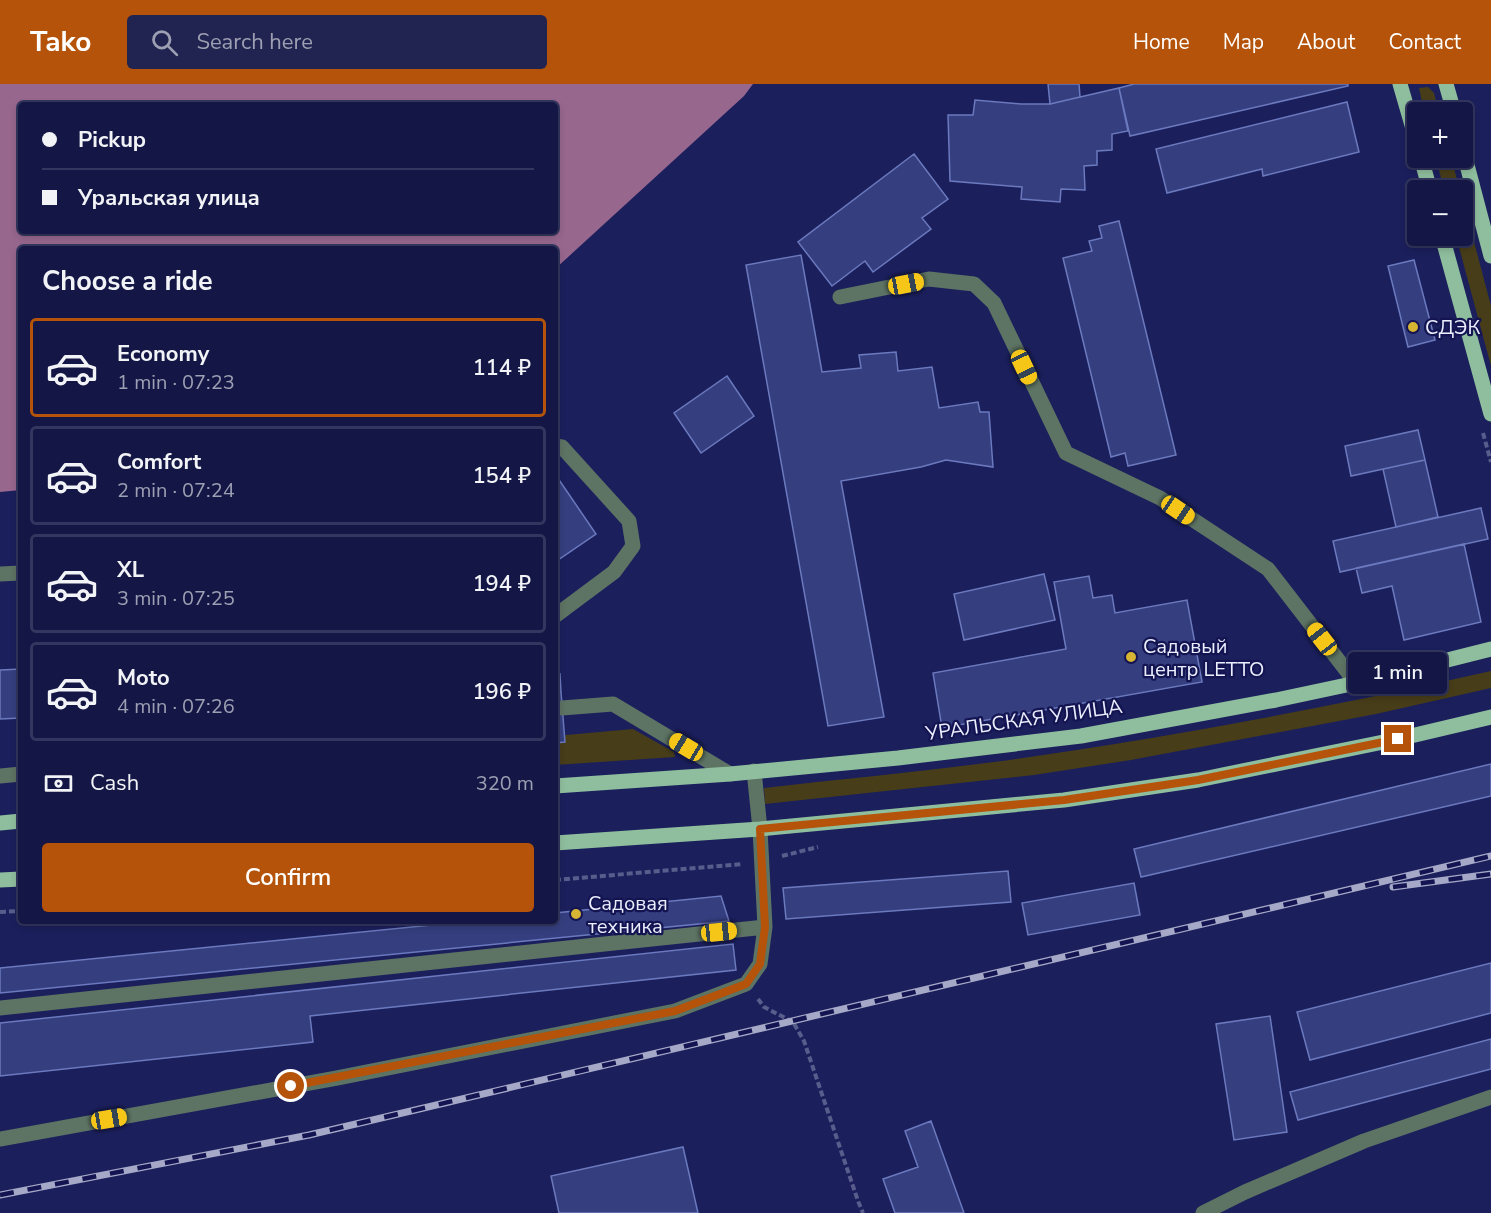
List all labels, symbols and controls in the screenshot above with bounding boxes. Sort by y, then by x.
search box [127,15,547,69]
text: Tako [30,23,91,61]
icon: search [148,26,181,59]
text: Search here [196,27,313,57]
text: Home [1133,28,1190,56]
text: Map [1223,28,1264,56]
text: About [1297,28,1355,56]
text: Contact [1388,28,1461,56]
map controls [1407,102,1473,246]
button: + [1407,102,1473,168]
text: Pickup [78,125,146,155]
button: − [1407,180,1473,246]
text: Уральская улица [78,183,260,213]
text: Choose a ride [42,263,213,300]
car [887,272,925,296]
place label: СДЭК [1425,314,1480,341]
marker: СДЭК [1406,320,1420,334]
text: Economy [117,339,209,369]
icon: car [45,341,99,395]
car [1008,347,1040,387]
text: 114 ₽ [472,353,531,383]
text: 1 min · 07:23 [117,369,235,396]
text: Comfort [117,447,201,477]
icon: car [45,449,99,503]
text: 154 ₽ [472,461,531,491]
text: 2 min · 07:24 [117,477,235,504]
car [1158,492,1198,528]
text: XL [117,555,144,585]
icon: car [45,557,99,611]
text: 194 ₽ [472,569,531,599]
text: 3 min · 07:25 [117,585,235,612]
car [1304,619,1340,659]
place label: Садовый центр LETTO [1143,633,1264,683]
marker: Садовый центр LETTO [1124,650,1138,664]
callout: 1 min [1348,652,1448,694]
text: 1 min [1372,659,1423,686]
text: Moto [117,663,170,693]
icon: car [45,665,99,719]
text: 196 ₽ [472,677,531,707]
text: 4 min · 07:26 [117,693,235,720]
street label: УРАЛЬСКАЯ УЛИЦА [923,693,1125,747]
route end [1384,725,1411,752]
car [666,730,706,764]
icon: cash [42,767,75,800]
text: Cash [90,768,139,798]
text: 320 m [476,770,534,797]
button: Confirm [42,843,534,912]
place label: Садовая техника [588,890,668,940]
marker: Садовая техника [569,907,583,921]
car [700,921,738,943]
route start [277,1072,304,1099]
car [90,1107,128,1131]

